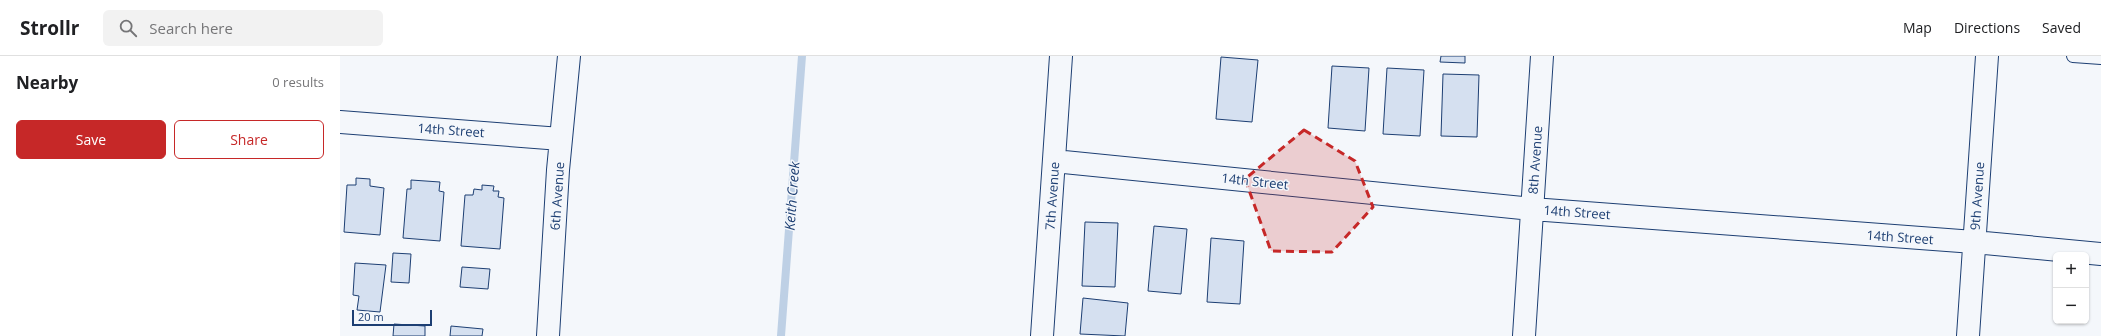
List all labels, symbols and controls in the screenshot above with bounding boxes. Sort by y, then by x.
search box [103,10,383,46]
text: Strollr [20,15,79,41]
icon: search [117,17,139,39]
text: Search here [149,18,233,38]
text: Map [1903,18,1932,37]
text: Directions [1954,18,2020,37]
text: Saved [2042,18,2081,37]
text: Nearby [16,71,78,94]
text: 0 results [272,73,324,91]
street label: 14th Street [417,119,485,141]
button: Save [16,120,166,159]
button: Share [174,120,324,159]
street label: 8th Avenue [1524,125,1546,195]
water label: Keith Creek [780,160,803,231]
street label: 6th Avenue [546,161,568,231]
street label: 7th Avenue [1041,161,1063,231]
street label: 9th Avenue [1966,161,1988,231]
street label: 14th Street [1221,169,1290,193]
street label: 14th Street [1543,201,1611,223]
street label: 14th Street [1866,226,1934,248]
map controls [2053,252,2089,324]
button: + [2053,252,2089,288]
button: − [2053,288,2089,324]
scale bar [352,308,432,327]
text: 20 m [358,309,384,324]

